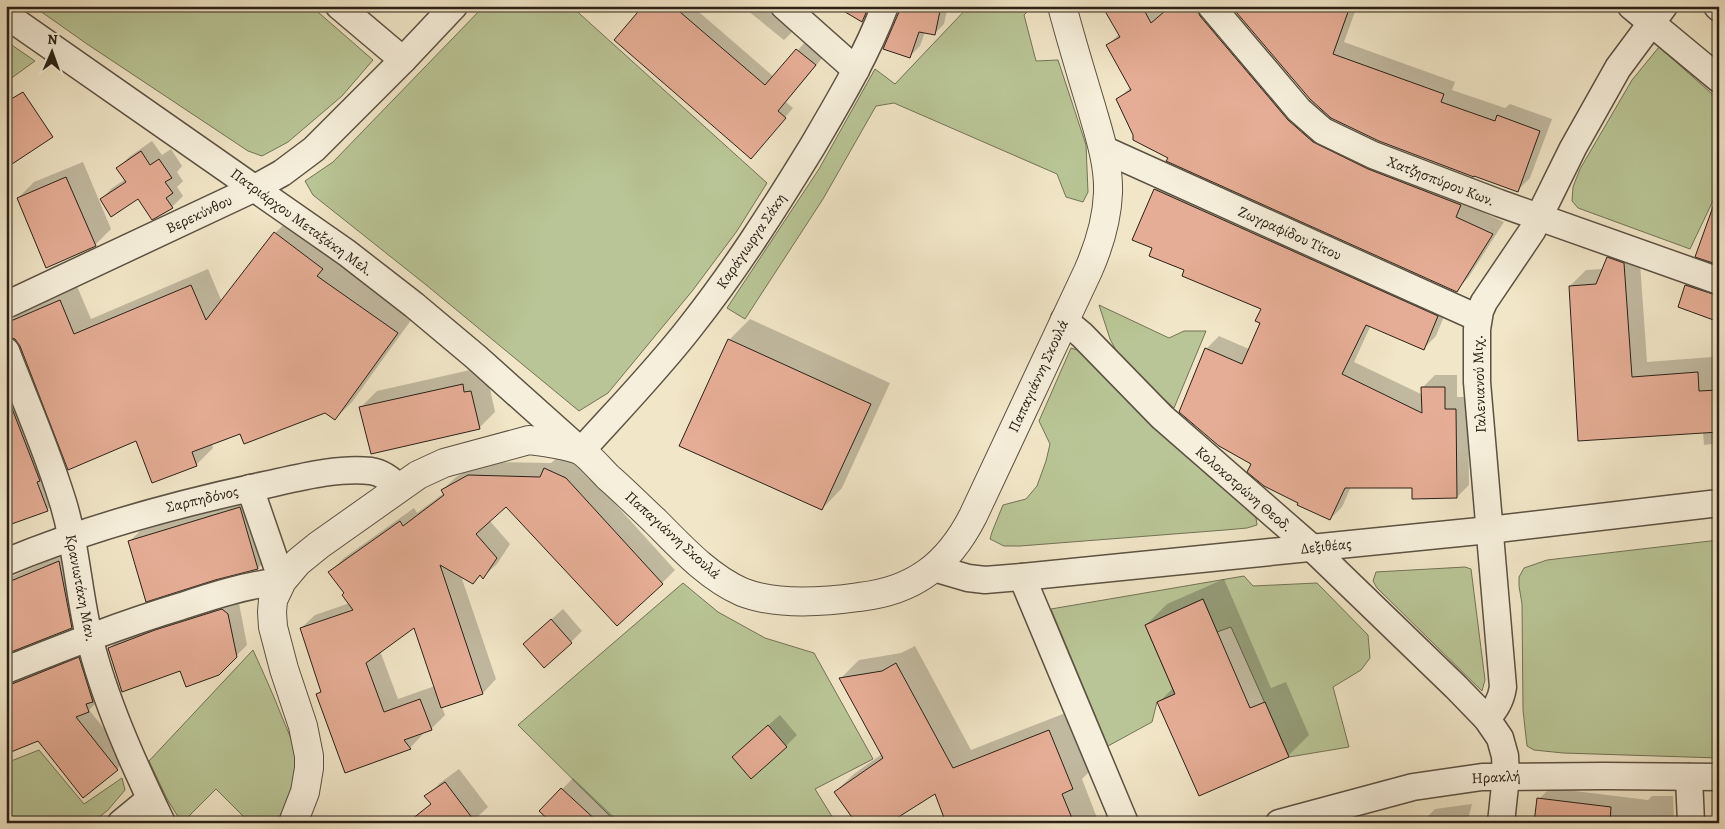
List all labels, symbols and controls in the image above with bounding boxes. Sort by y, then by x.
north arrow [28,28,78,78]
text: N [47,30,58,49]
street label: Χατζησπύρου Κων. [1384,151,1498,211]
street label: Πατριάρχου Μεταξάκη Μελ. [226,163,378,281]
street label: Καράγιωργα Σάκη [712,189,790,293]
street label: Βερεκύνθου [163,190,236,238]
street label: Ζωγραφίδου Τίτου [1235,201,1345,265]
street label: Παπαγιάννη Σκουλά [1003,316,1073,436]
street label: Γαλενιανού Μιχ. [1467,335,1491,433]
street label: Κολοκοτρώνη Θεοδ. [1191,441,1297,537]
street label: Σαρπηδόνος [164,481,240,517]
street label: Παπαγιάννη Σκουλά [621,487,725,583]
street label: Κρανιωτάκη Μαν. [61,533,101,643]
street label: Δεξιθέας [1300,533,1352,559]
street label: Ηρακλή [1471,766,1521,788]

